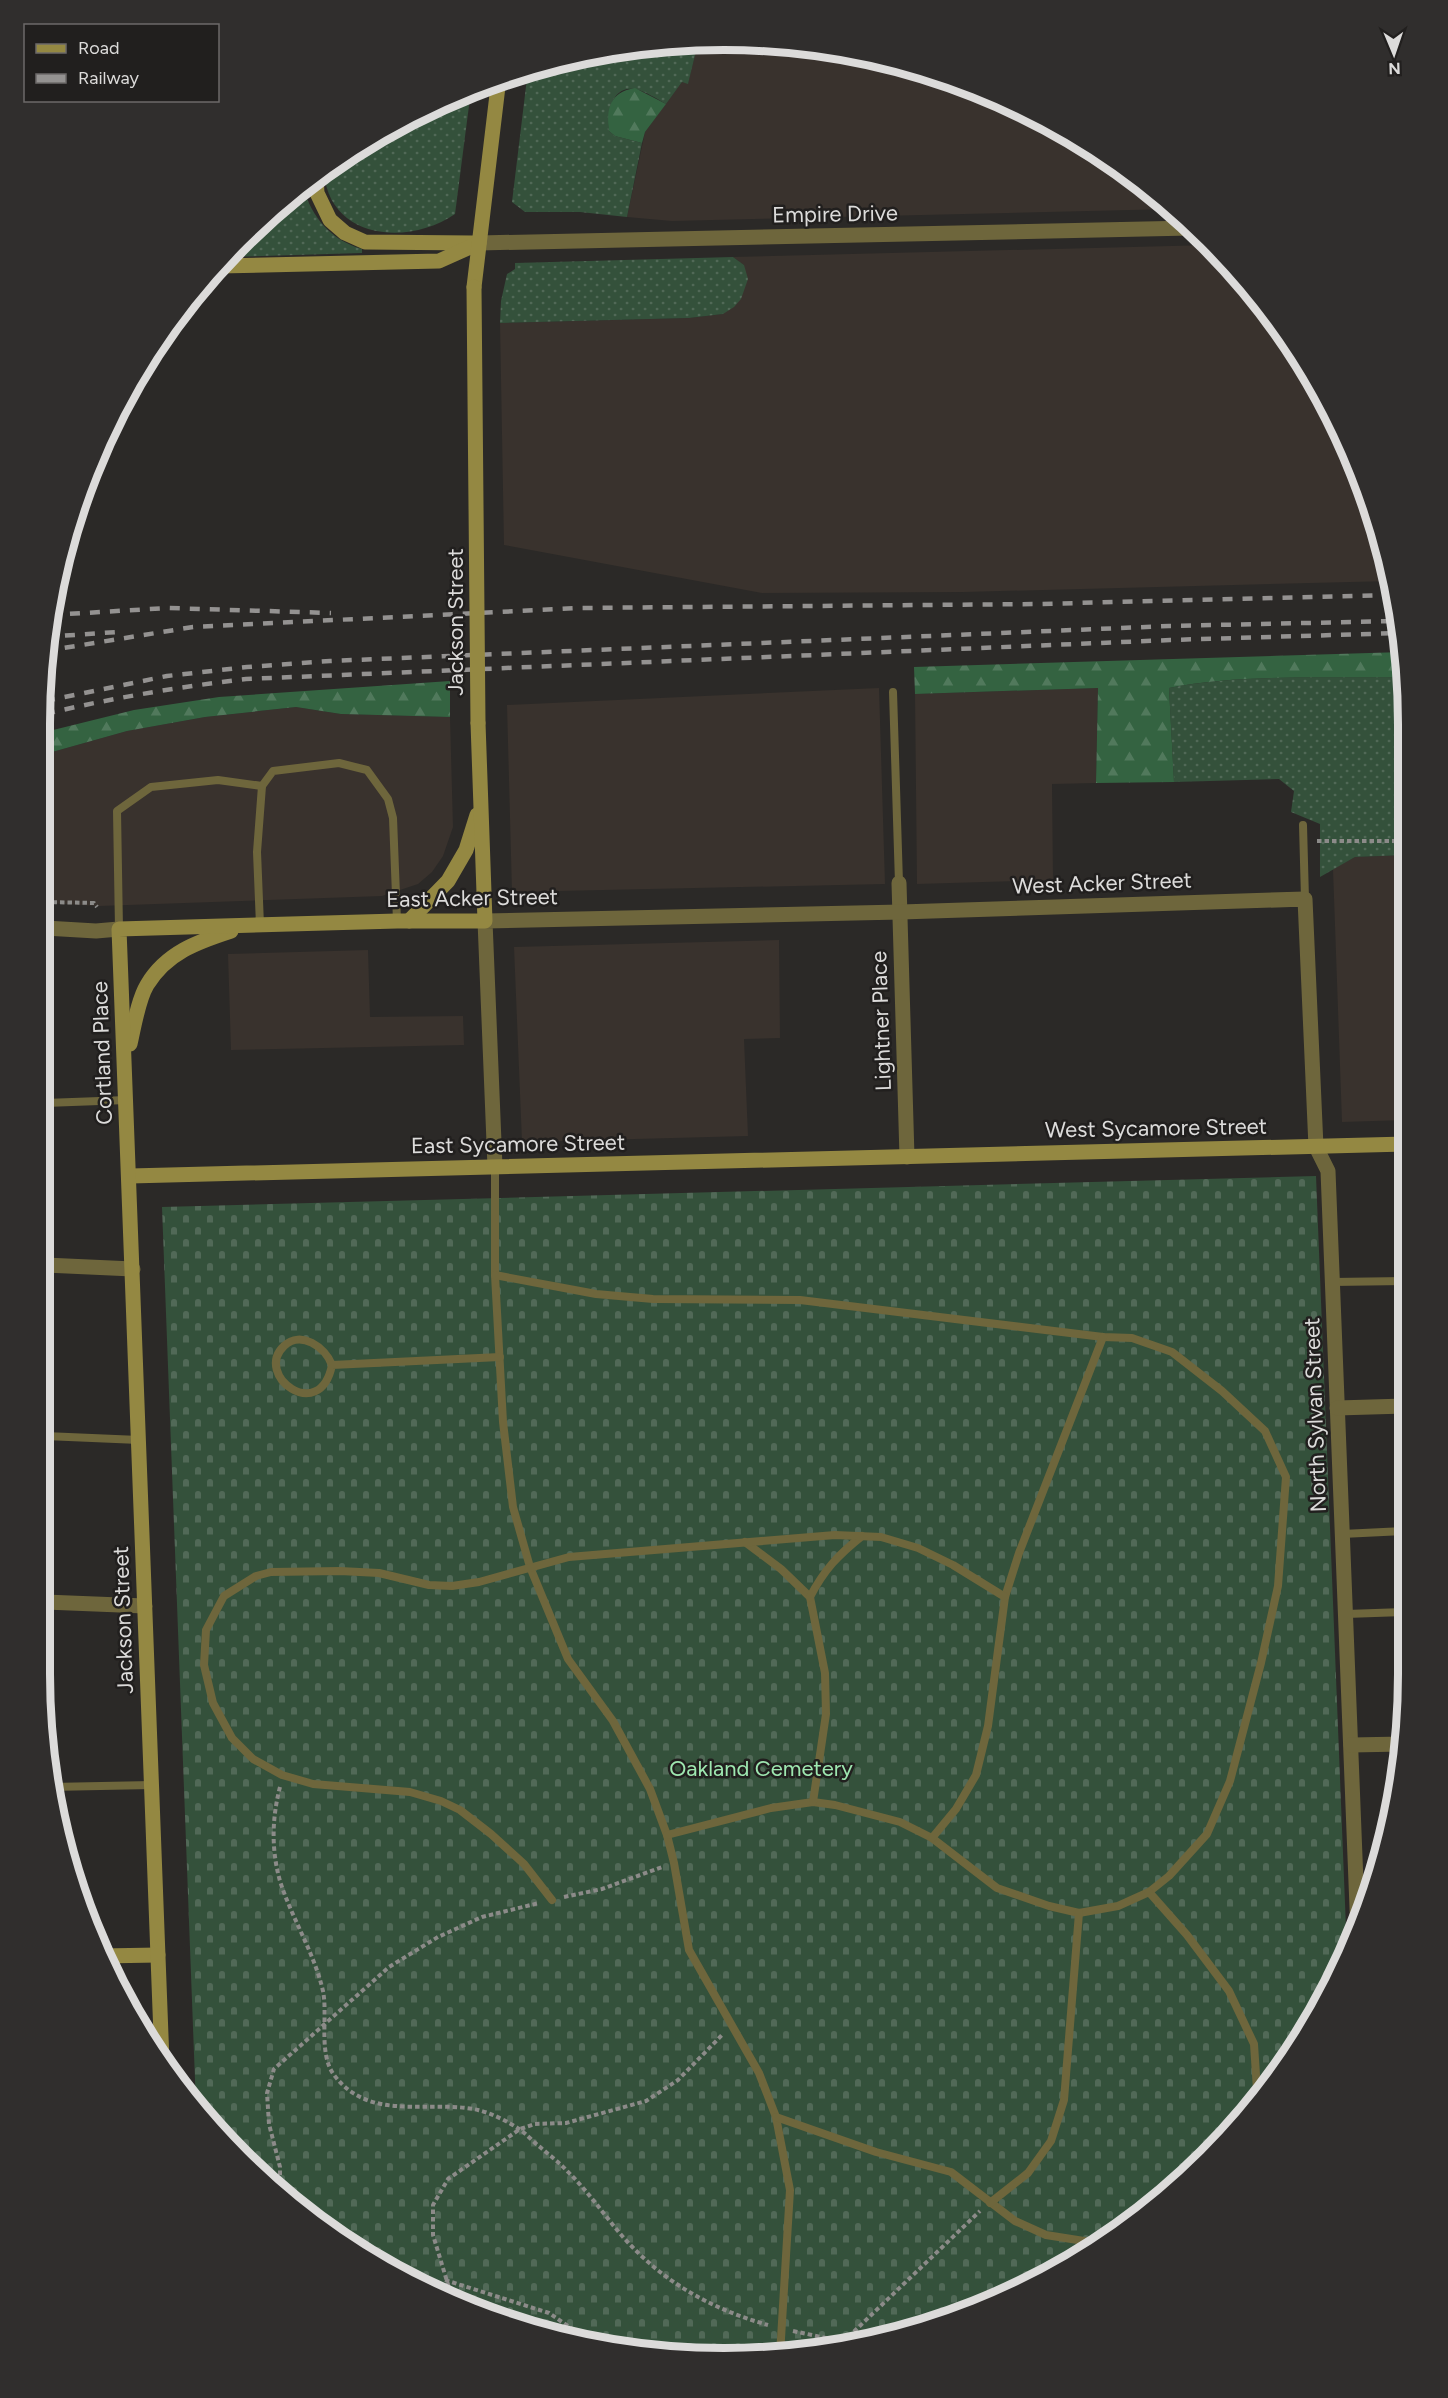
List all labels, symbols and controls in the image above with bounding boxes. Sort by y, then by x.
legend [24,24,219,102]
north arrow [1364,24,1424,84]
text: Road [78,37,119,59]
text: N [1388,59,1401,78]
text: Railway [78,67,140,89]
street label: Empire Drive [772,199,898,229]
street label: Jackson Street [442,548,469,696]
street label: West Acker Street [1012,866,1192,900]
street label: East Acker Street [386,883,558,913]
street label: Lightner Place [865,951,897,1091]
street label: Cortland Place [86,981,118,1125]
street label: West Sycamore Street [1045,1113,1267,1143]
street label: East Sycamore Street [411,1129,625,1159]
street label: North Sylvan Street [1298,1317,1332,1513]
street label: Jackson Street [107,1546,139,1694]
park label: Oakland Cemetery [669,1755,853,1782]

